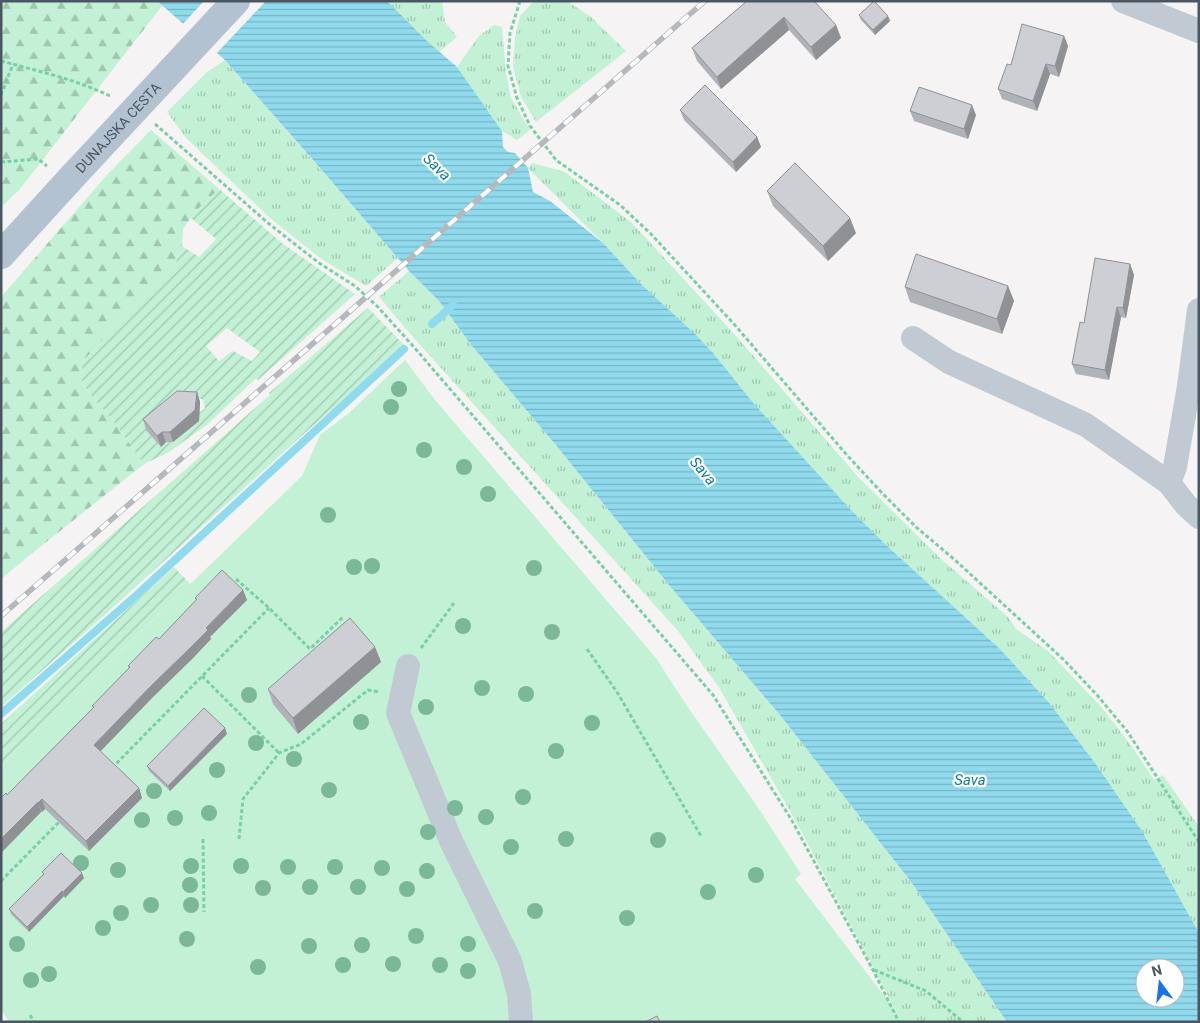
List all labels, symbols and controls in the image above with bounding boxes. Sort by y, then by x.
street label: DUNAJSKA CESTA [72,79,164,176]
water label: Sava [419,150,455,184]
water label: Sava [686,453,720,489]
water label: Sava [954,771,986,789]
north arrow [1135,958,1185,1008]
text: N [1150,961,1163,979]

